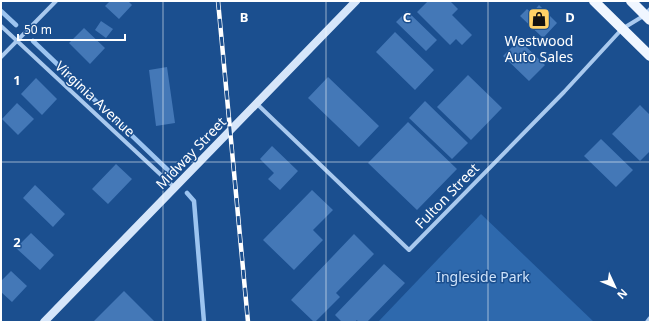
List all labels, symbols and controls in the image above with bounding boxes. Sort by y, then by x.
shop icon: Westwood Auto Sales [526,6,552,32]
text: B [240,8,248,26]
text: C [403,8,411,26]
text: D [565,8,575,26]
scale bar [18,16,125,42]
text: 50 m [24,21,52,38]
place label: Westwood Auto Sales [505,31,574,66]
street label: Virginia Avenue [51,57,139,141]
text: 1 [13,71,21,89]
street label: Midway Street [151,112,230,193]
street label: Fulton Street [410,159,483,233]
text: 2 [13,233,21,251]
park label: Ingleside Park [436,267,530,286]
north arrow [595,267,635,307]
text: N [614,286,631,303]

